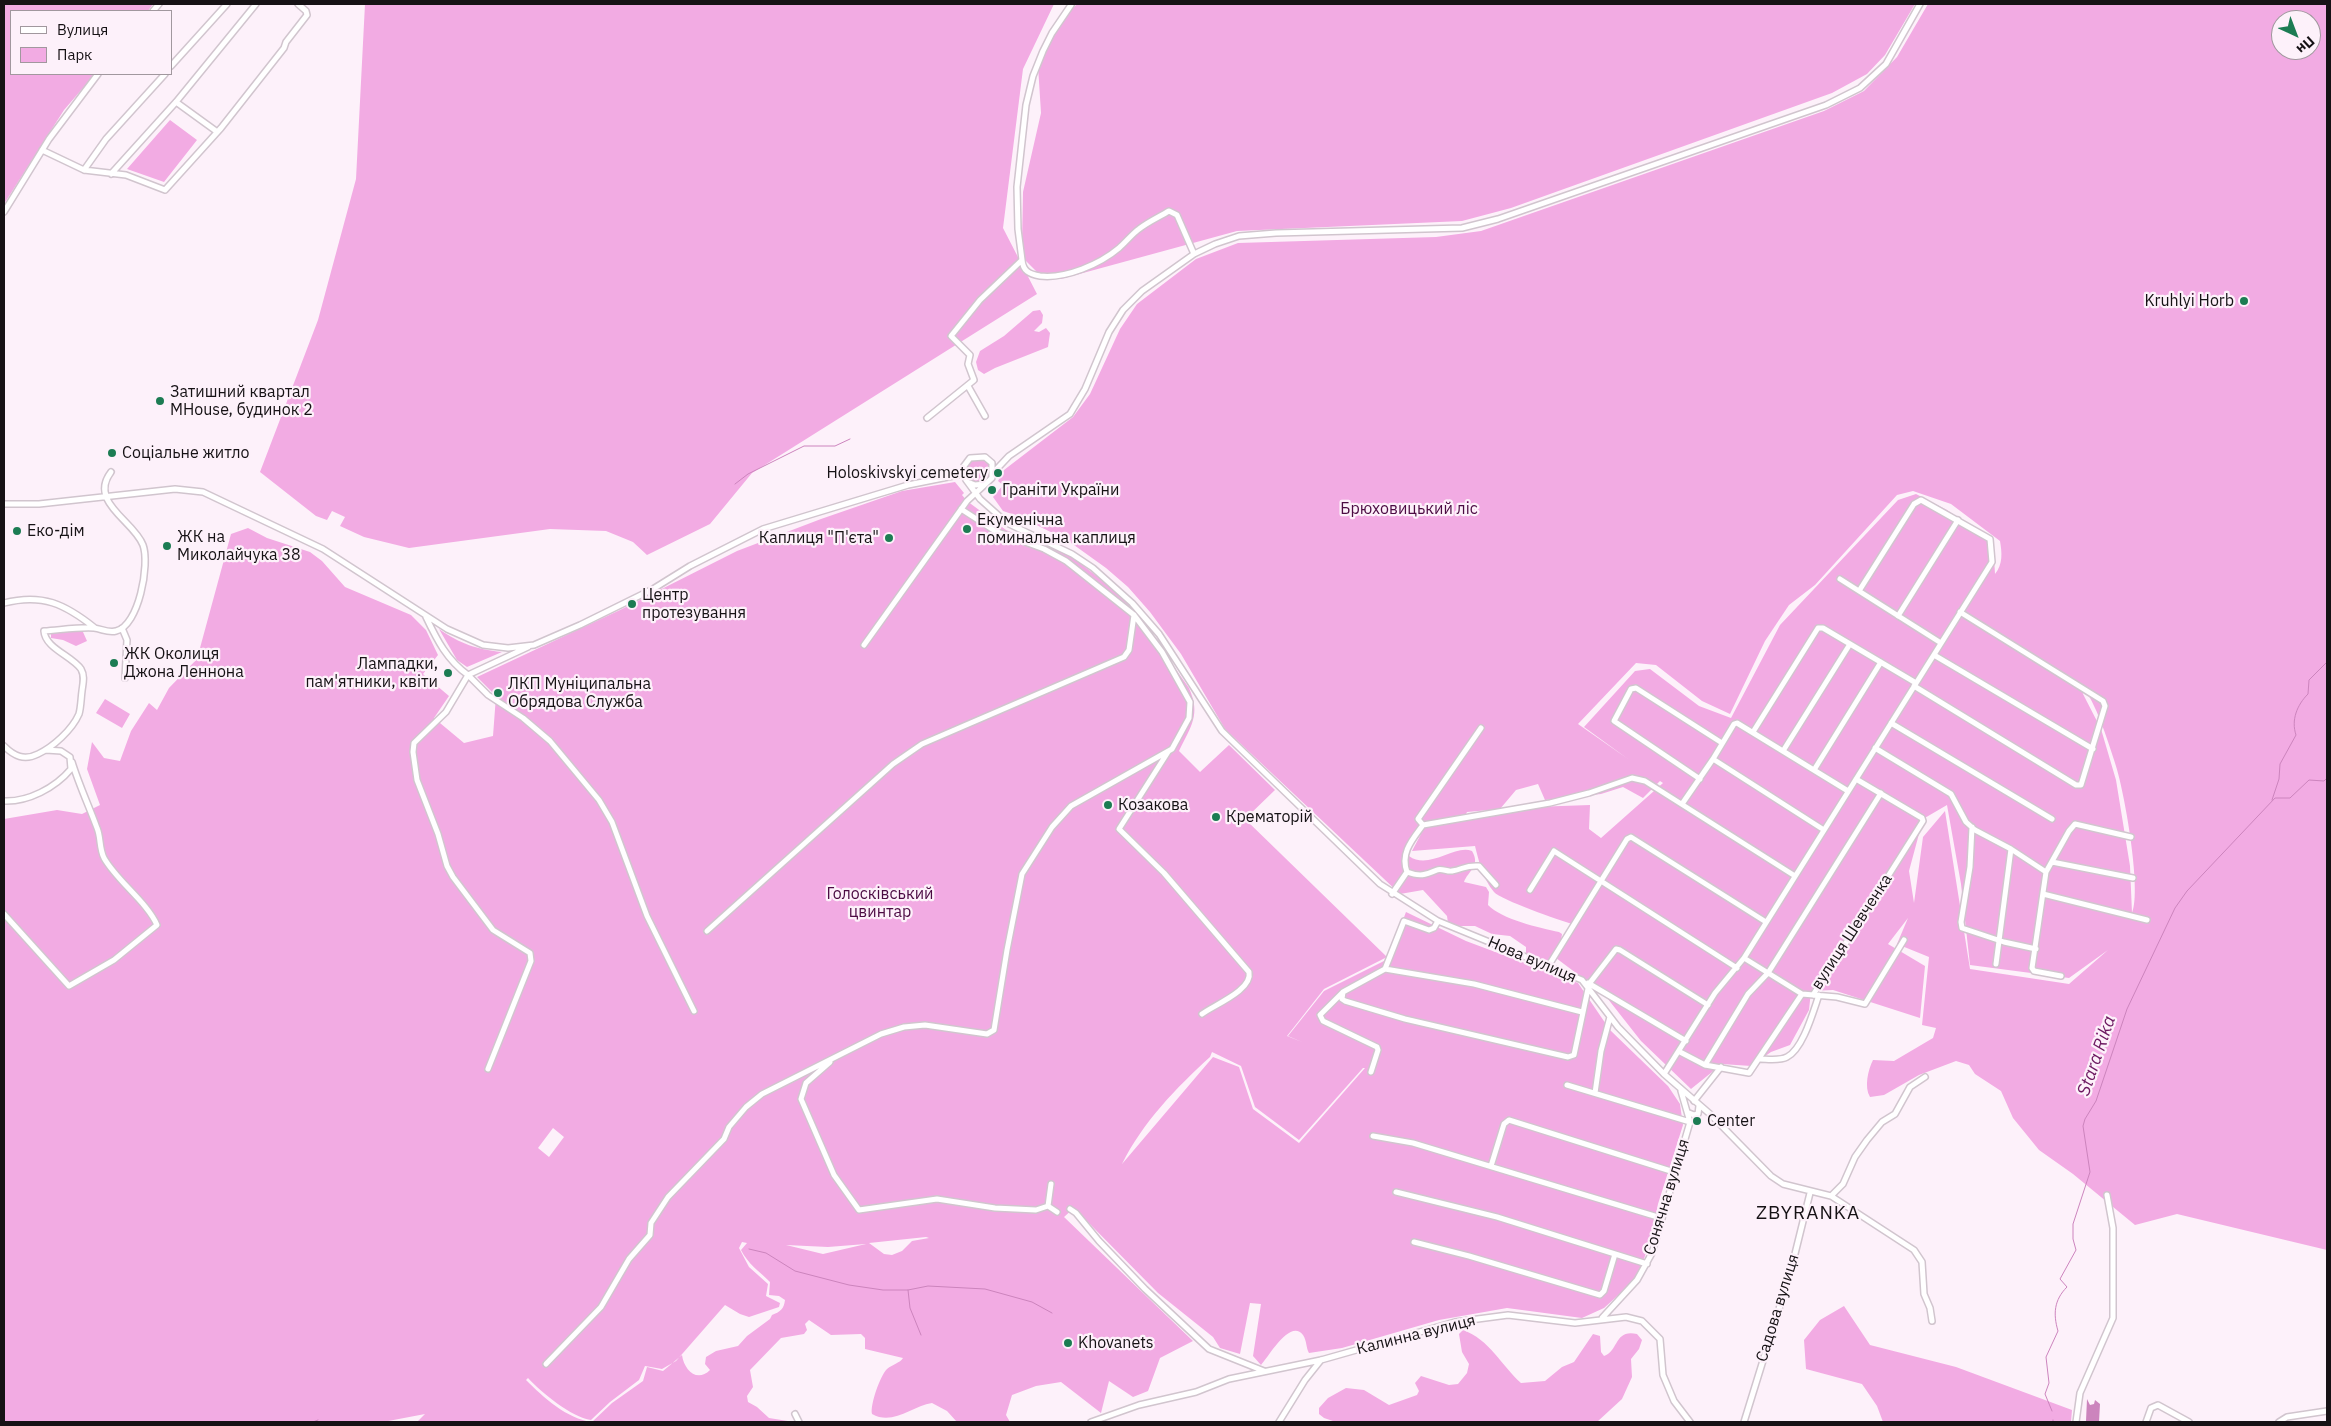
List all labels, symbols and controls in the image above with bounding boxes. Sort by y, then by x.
legend [10,10,172,75]
north arrow [2271,10,2321,60]
text: Вулиця [57,20,108,39]
text: Пн [2293,32,2318,58]
text: Парк [57,45,92,64]
place label: Kruhlyi Horb [2145,291,2234,311]
marker: Kruhlyi Horb [2238,295,2250,307]
place label: Затишний квартал MHouse, будинок 2 [170,382,313,420]
marker: Затишний квартал MHouse, будинок 2 [154,395,166,407]
place label: Соціальне житло [122,443,249,463]
marker: Соціальне житло [106,447,118,459]
place label: Holoskivskyi cemetery [826,463,988,483]
marker: Holoskivskyi cemetery [992,467,1004,479]
place label: Граніти України [1002,480,1119,500]
marker: Граніти України [986,484,998,496]
park label: Брюховицький ліс [1340,499,1478,519]
place label: Екуменічна поминальна каплиця [977,510,1136,548]
place label: Еко-дім [27,521,85,541]
marker: Екуменічна поминальна каплиця [961,523,973,535]
marker: Еко-дім [11,525,23,537]
place label: ЖК на Миколайчука 38 [177,527,301,565]
place label: Каплиця "П'єта" [759,528,879,548]
marker: Каплиця "П'єта" [883,532,895,544]
marker: ЖК на Миколайчука 38 [161,540,173,552]
place label: Центр протезування [642,585,746,623]
marker: Центр протезування [626,598,638,610]
place label: ЖК Околиця Джона Леннона [124,644,244,682]
place label: Лампадки, пам'ятники, квіти [305,654,438,692]
marker: ЖК Околиця Джона Леннона [108,657,120,669]
marker: Лампадки, пам'ятники, квіти [442,667,454,679]
place label: ЛКП Муніципальна Обрядова Служба [508,674,651,712]
marker: ЛКП Муніципальна Обрядова Служба [492,687,504,699]
place label: Козакова [1118,795,1188,815]
marker: Козакова [1102,799,1114,811]
place label: Крематорій [1226,807,1313,827]
marker: Крематорій [1210,811,1222,823]
street label: вулиця Шевченка [1808,871,1896,993]
park label: Голосківський цвинтар [826,884,934,922]
street label: Нова вулиця [1485,933,1579,987]
water label: Stara Rika [2073,1013,2121,1099]
place label: Center [1707,1111,1755,1131]
marker: Center [1691,1115,1703,1127]
street label: Сонячна вулиця [1640,1137,1694,1257]
district label: ZBYRANKA [1755,1203,1861,1225]
street label: Садова вулиця [1752,1252,1804,1364]
street label: Калинна вулиця [1355,1311,1477,1359]
place label: Khovanets [1078,1333,1154,1353]
marker: Khovanets [1062,1337,1074,1349]

